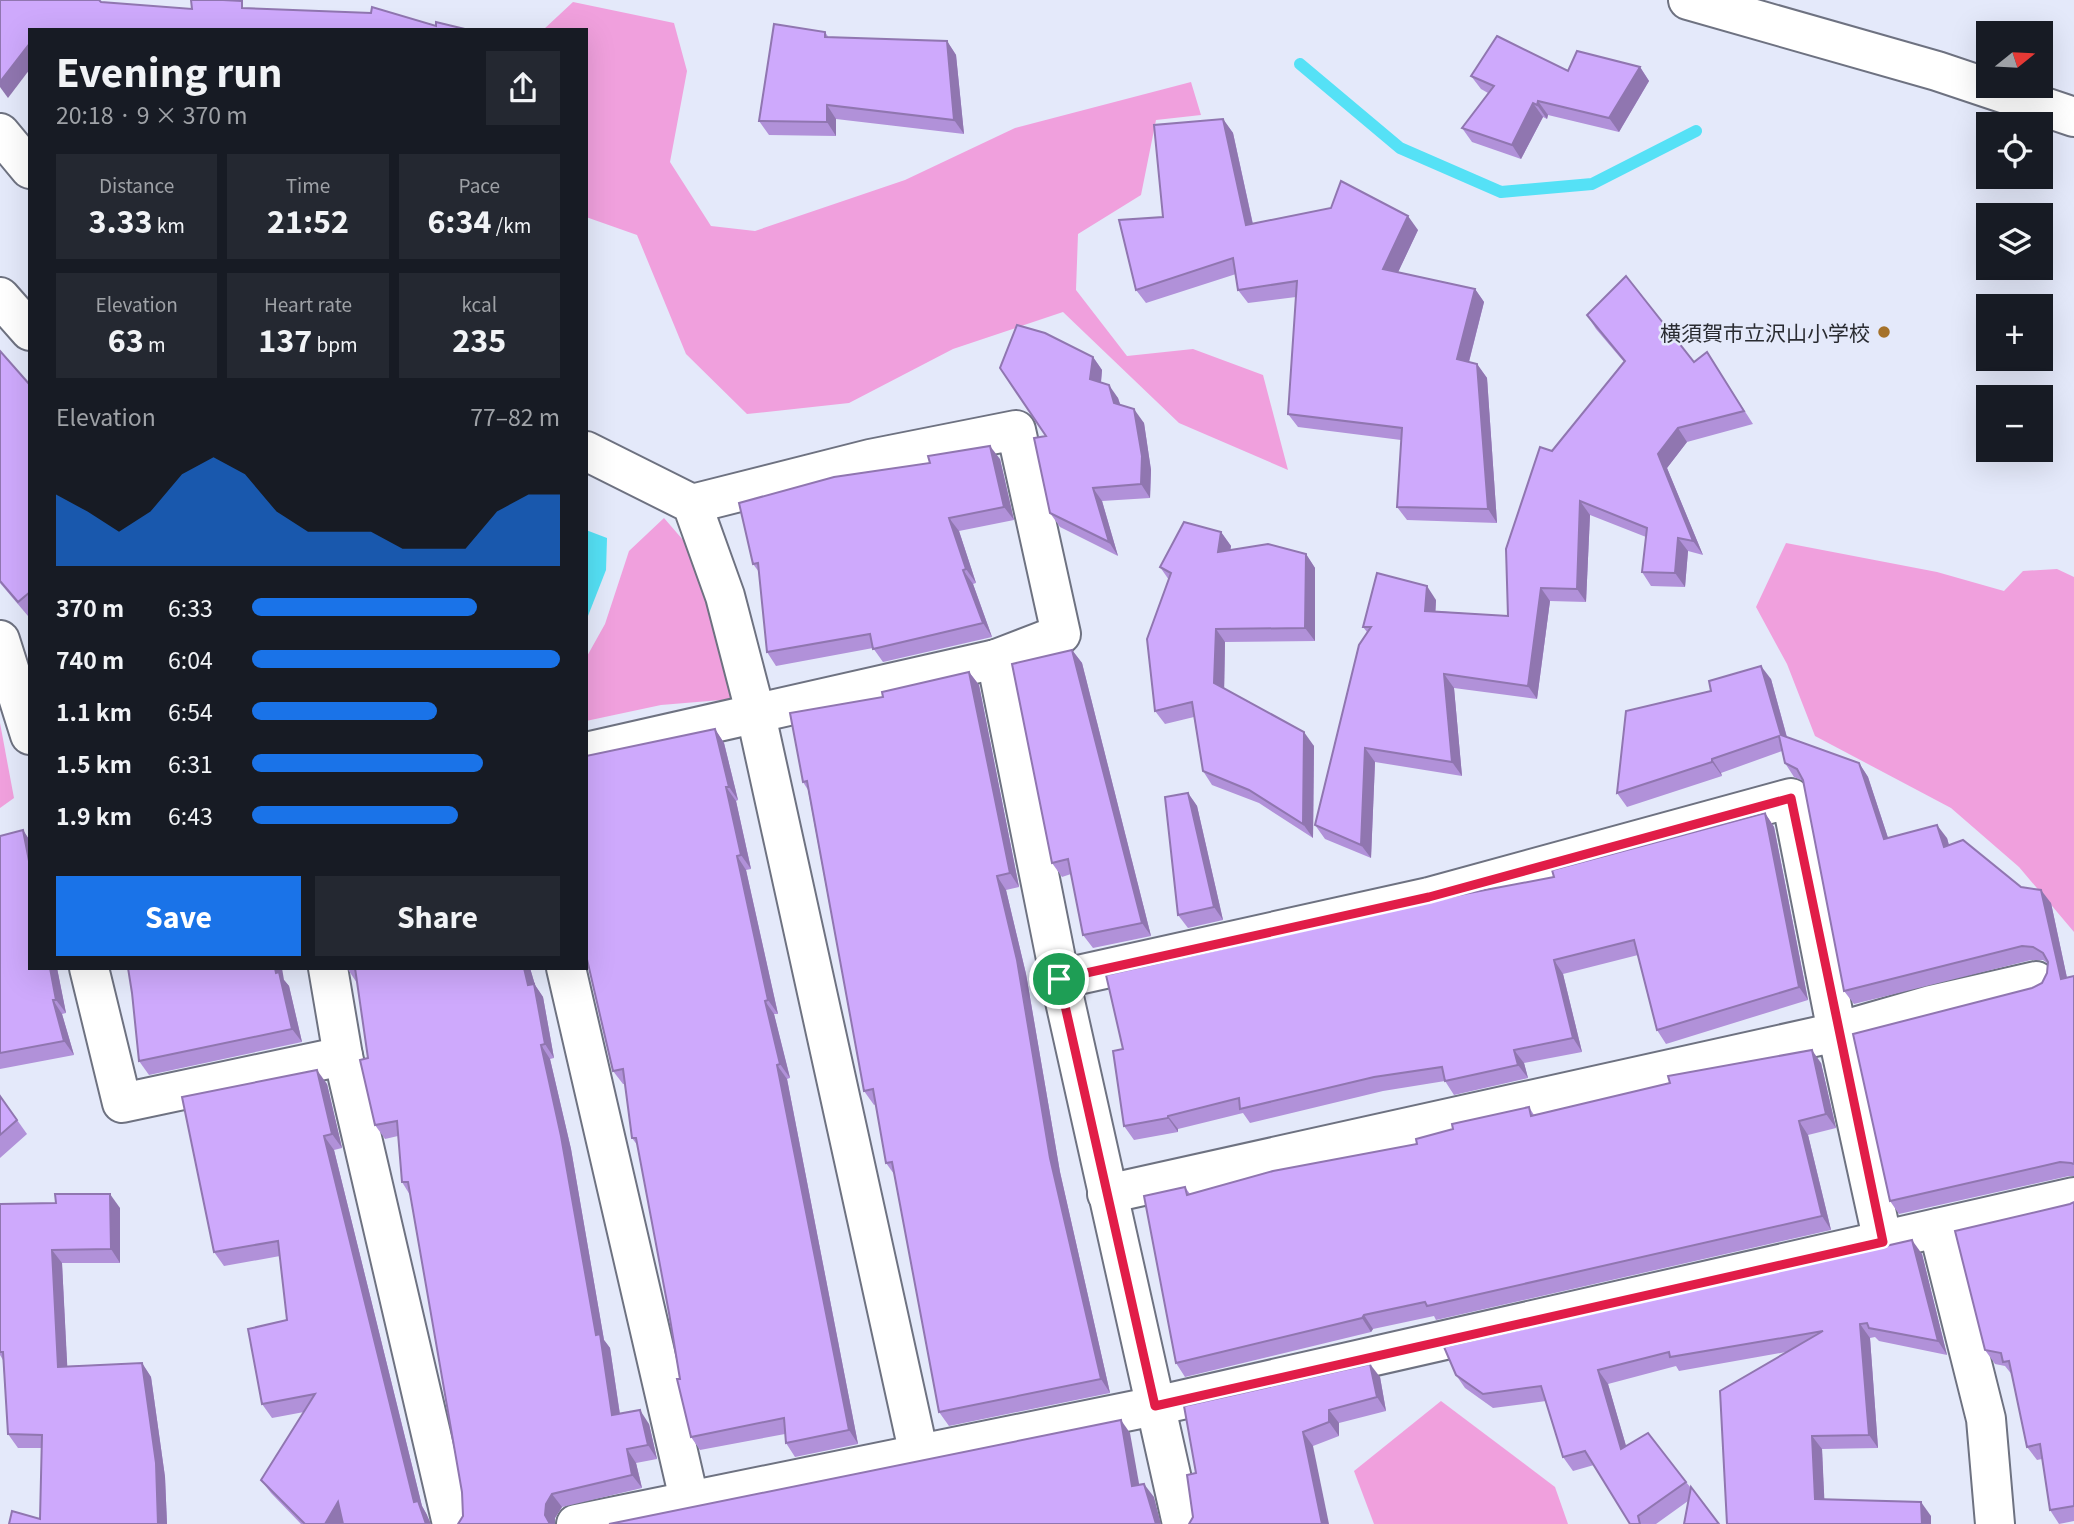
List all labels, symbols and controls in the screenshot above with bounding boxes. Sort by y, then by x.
north arrow [1976,21,2053,98]
map controls [1976,21,2053,462]
text: Evening run [56,43,282,98]
button: share [486,51,560,125]
text: 20:18 · 9 × 370 m [56,97,247,131]
button: locate [1976,112,2053,189]
text: Distance [99,171,174,198]
text: Time [286,171,330,198]
text: Pace [459,171,500,198]
text: 3.33 [88,198,153,242]
text: 21:52 [267,198,349,242]
text: 6:34 [427,198,491,242]
button: layers [1976,203,2053,280]
text: km [153,211,185,238]
text: /km [491,211,531,238]
text: Elevation [95,290,178,317]
text: Heart rate [264,290,352,317]
text: kcal [462,290,497,317]
button: + [1976,294,2053,371]
text: 63 [108,317,144,361]
text: 137 [258,317,312,361]
text: 235 [452,317,506,361]
place label: 横須賀市立沢山小学校 [1660,317,1870,347]
marker: 横須賀市立沢山小学校 [1876,324,1892,340]
text: m [144,330,166,357]
text: bpm [312,330,358,357]
button: − [1976,385,2053,462]
text: Elevation [56,399,156,433]
text: 77–82 m [470,399,560,433]
text: 370 m [56,590,124,624]
text: 6:33 [168,590,213,624]
text: 740 m [56,642,124,676]
text: 6:04 [168,642,213,676]
text: 1.1 km [56,694,132,728]
text: 6:54 [168,694,213,728]
text: 1.5 km [56,746,132,780]
text: 6:31 [168,746,213,780]
text: 1.9 km [56,798,132,832]
text: 6:43 [168,798,213,832]
button: Save [56,876,301,956]
button: Share [315,876,560,956]
pin [1029,949,1089,1009]
icon: arrive [1040,960,1078,998]

